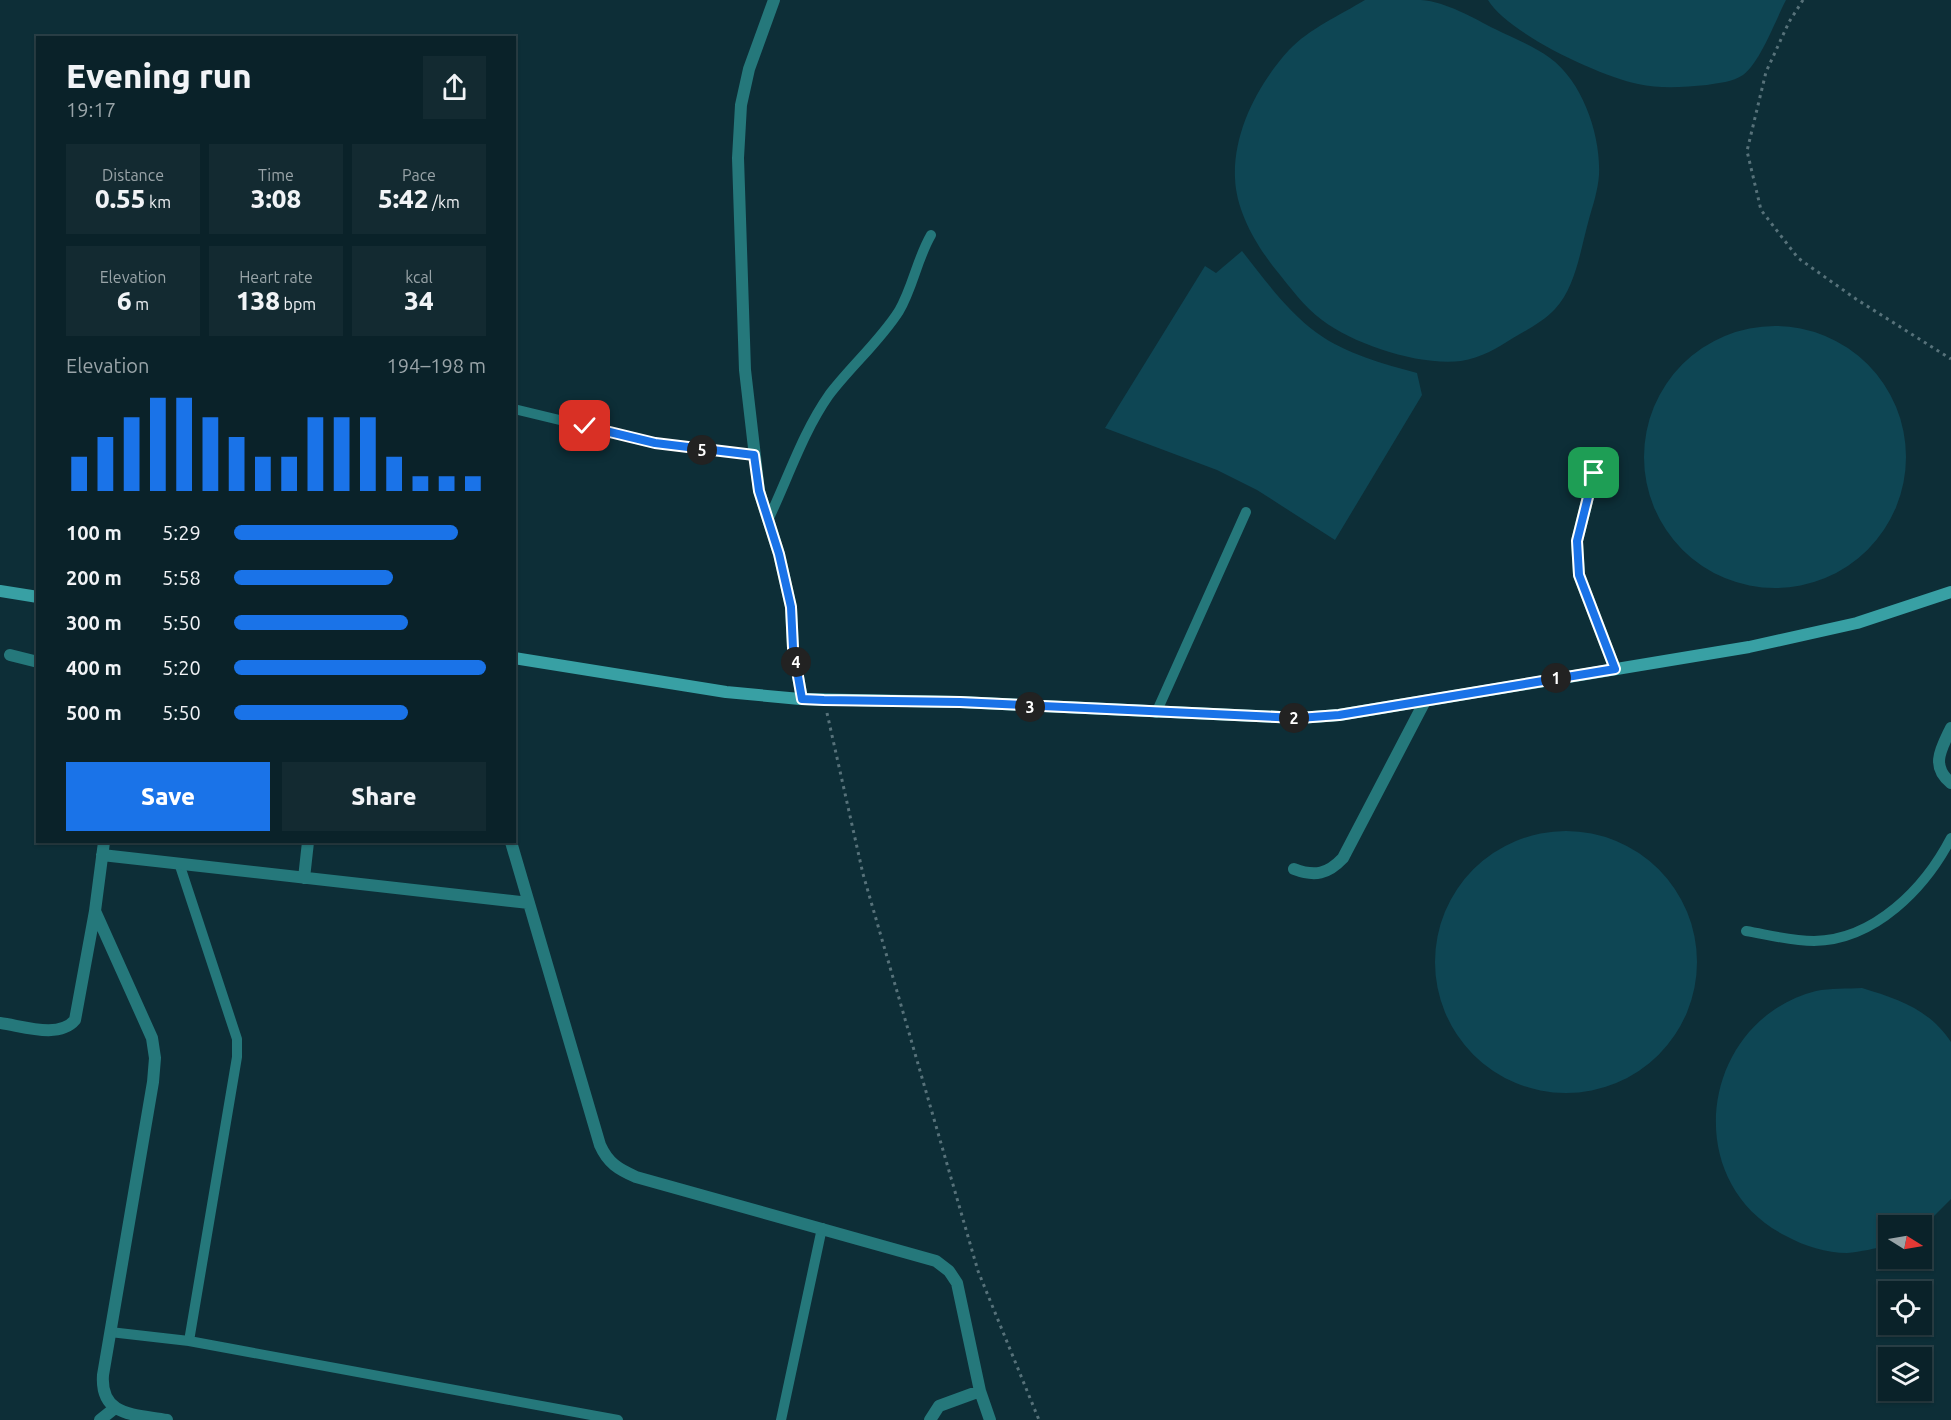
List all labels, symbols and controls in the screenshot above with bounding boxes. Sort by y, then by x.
button: share [423,56,486,119]
text: Evening run [66,57,252,94]
text: 19:17 [66,98,116,121]
text: Distance [102,166,164,184]
text: Time [258,166,294,184]
text: Pace [402,166,436,184]
text: 0.55 [95,184,145,213]
text: 3:08 [251,184,301,213]
text: 5:42 [378,184,428,213]
text: km [145,193,171,211]
text: /km [428,193,460,211]
text: Elevation [100,268,166,286]
text: Heart rate [239,268,313,286]
text: kcal [405,268,433,286]
text: 6 [117,286,132,315]
text: 138 [236,286,280,315]
text: 34 [404,286,434,315]
text: m [132,295,149,313]
text: bpm [280,295,316,313]
text: Elevation [66,354,149,377]
text: 194–198 m [387,354,486,377]
pin [559,400,610,451]
icon: check [568,409,601,442]
pin: 5 [687,435,717,465]
text: 5 [697,441,707,459]
pin [1568,447,1619,498]
icon: arrive [1577,456,1610,489]
text: 100 m [66,521,122,544]
text: 5:29 [162,521,201,544]
text: 200 m [66,566,122,589]
text: 5:58 [162,566,201,589]
text: 300 m [66,611,122,634]
text: 5:50 [162,611,201,634]
pin: 4 [781,647,811,677]
text: 4 [791,653,801,671]
text: 400 m [66,656,122,679]
text: 5:20 [162,656,201,679]
pin: 1 [1541,663,1571,693]
text: 1 [1551,669,1561,687]
pin: 3 [1015,692,1045,722]
text: 3 [1025,698,1035,716]
text: 500 m [66,701,122,724]
text: 5:50 [162,701,201,724]
pin: 2 [1279,703,1309,733]
text: 2 [1289,709,1299,727]
button: Save [66,762,270,831]
button: Share [282,762,486,831]
north arrow [1878,1215,1932,1269]
map controls [1878,1215,1932,1401]
button: locate [1878,1281,1932,1335]
button: layers [1878,1347,1932,1401]

